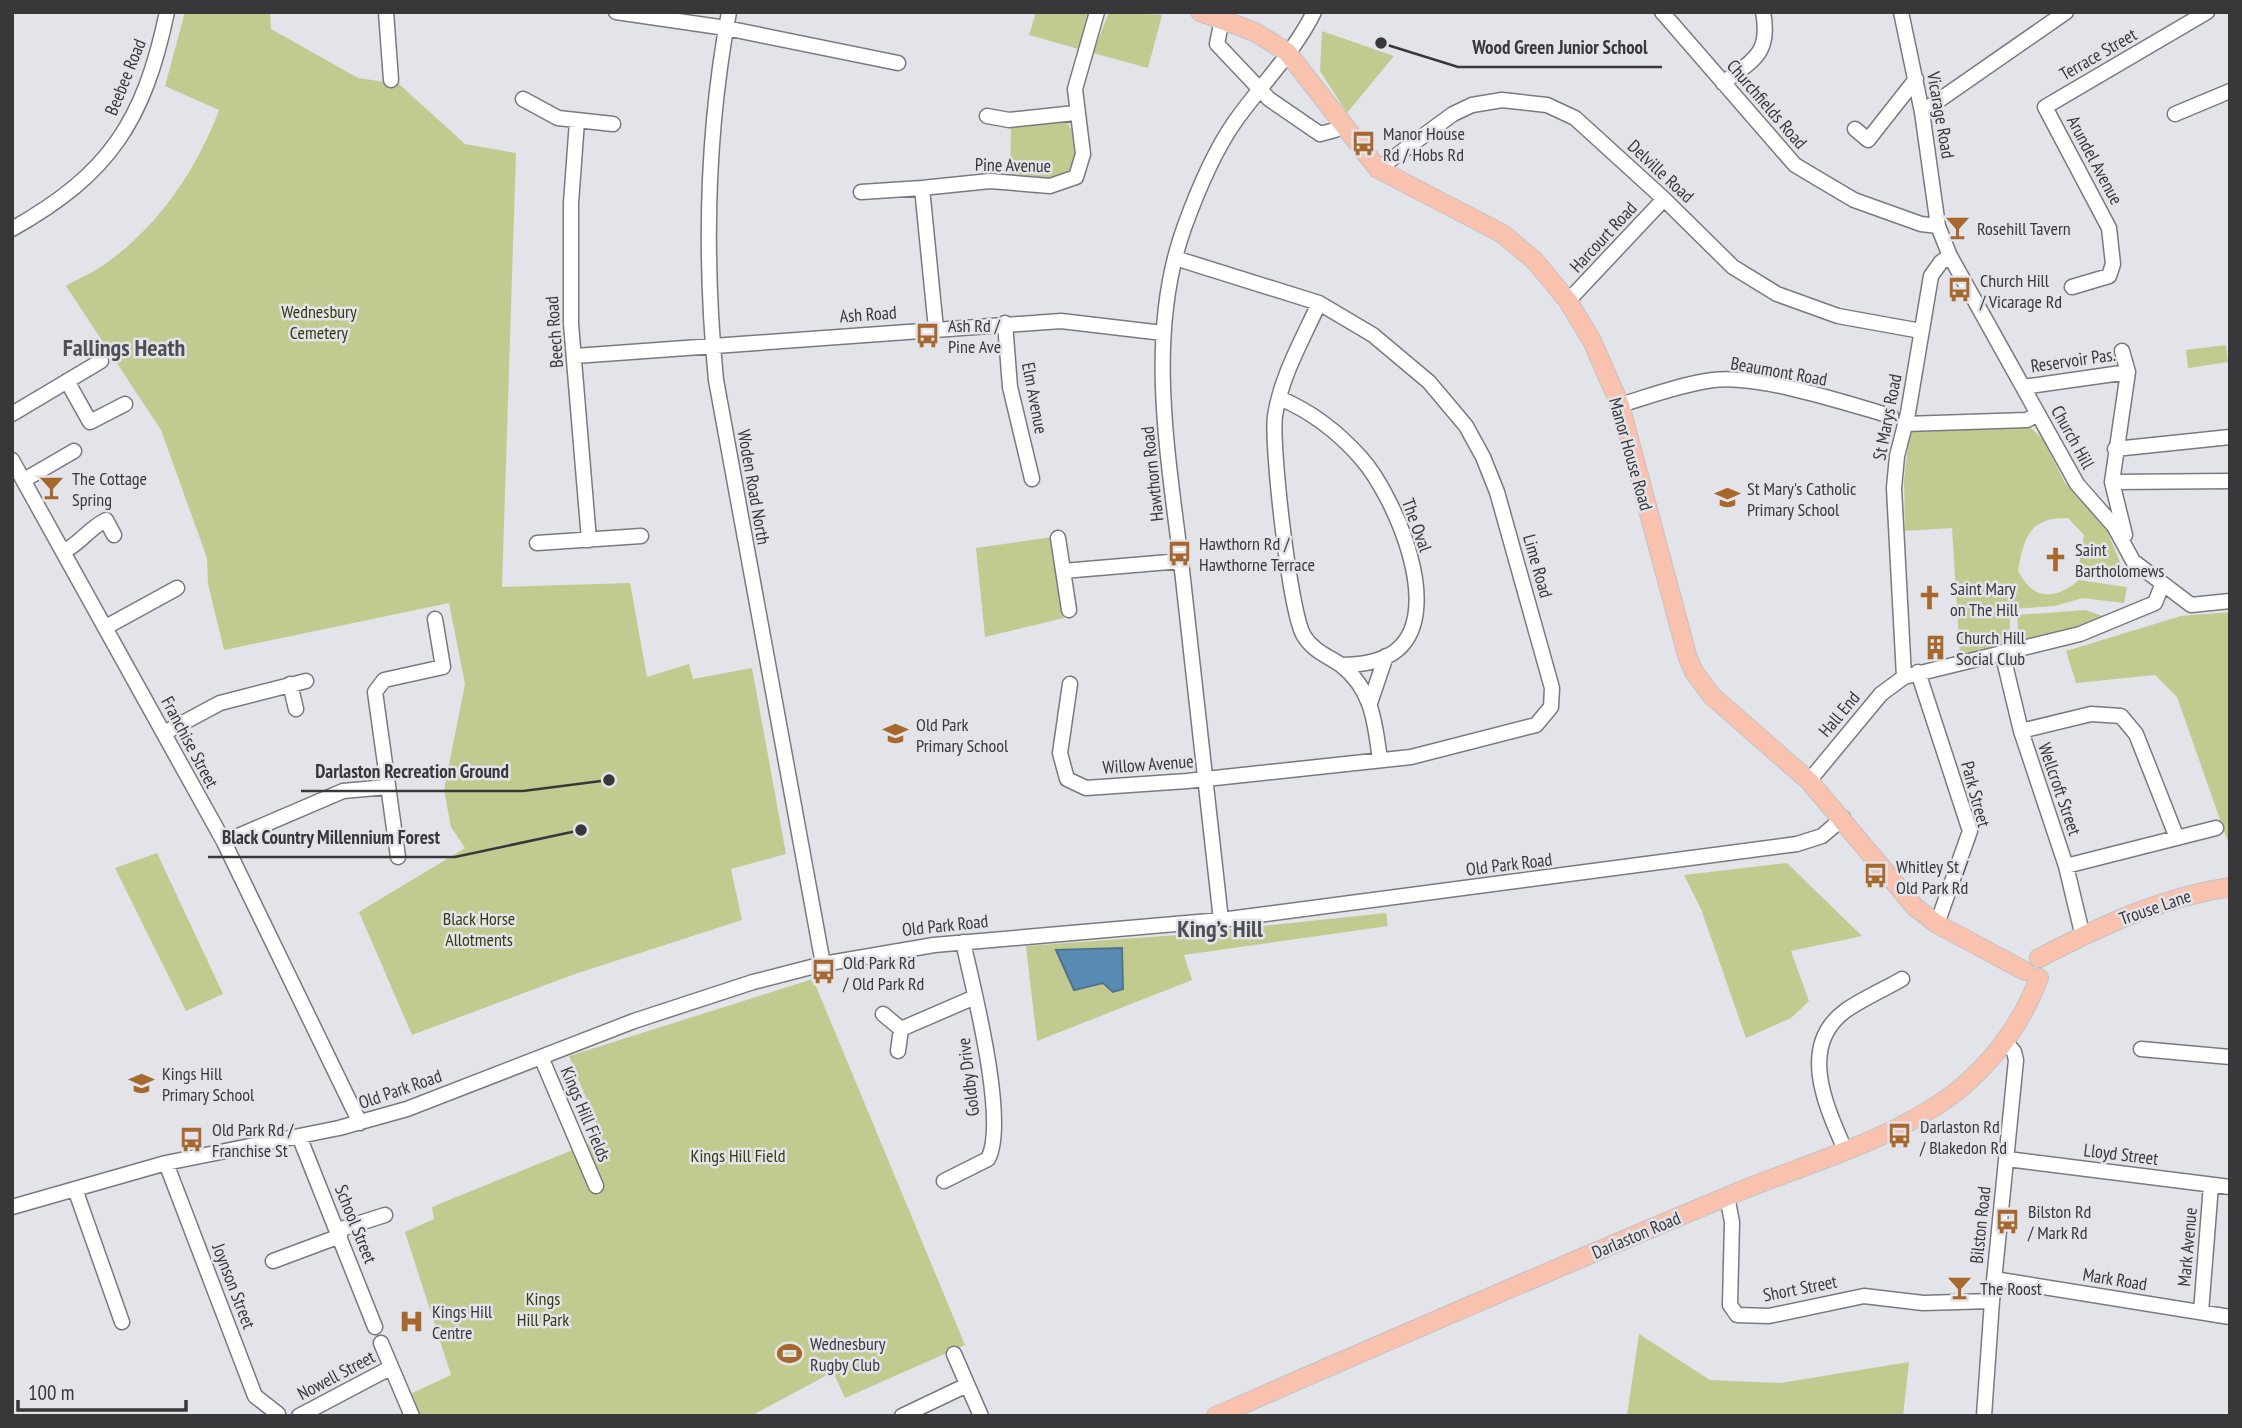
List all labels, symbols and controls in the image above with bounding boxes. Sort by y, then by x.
street label: Terrace Street [2055,23,2141,85]
callout: Wood Green Junior School [1458,27,1662,67]
street label: Beebee Road [99,35,151,119]
text: Wood Green Junior School [1471,35,1648,59]
street label: Churchfields Road [1722,55,1812,153]
street label: Vicarage Road [1922,69,1960,160]
street label: Arundel Avenue [2062,112,2128,208]
place label: Manor House Rd / Hobs Rd [1383,122,1465,166]
bus stop icon: Manor House Rd / Hobs Rd [1349,129,1377,157]
street label: Delville Road [1623,135,1699,207]
street label: Pine Avenue [975,153,1051,177]
street label: Harcourt Road [1564,197,1642,277]
bar icon: Rosehill Tavern [1943,214,1971,242]
place label: Rosehill Tavern [1977,217,2071,240]
place label: Church Hill / Vicarage Rd [1979,269,2062,313]
bus stop icon: Church Hill / Vicarage Rd [1946,276,1974,304]
street label: Beech Road [540,295,568,369]
park label: Wednesbury Cemetery [281,300,357,344]
street label: Ash Road [839,301,897,327]
place label: Ash Rd / Pine Ave [948,314,1001,358]
bus stop icon: Ash Rd / Pine Ave [914,321,942,349]
district label: Fallings Heath [63,332,185,363]
street label: Reservoir Pas. [2029,343,2117,377]
street label: Beaumont Road [1729,351,1829,391]
street label: Elm Avenue [1017,360,1053,436]
street label: St Marys Road [1867,372,1907,462]
street label: Manor House Road [1604,395,1658,513]
street label: Church Hill [2046,401,2100,473]
street label: Hawthorn Road [1136,425,1168,523]
street label: Woden Road North [733,428,775,546]
place label: The Cottage Spring [72,467,147,511]
bar icon: The Cottage Spring [38,474,66,502]
place label: St Mary's Catholic Primary School [1747,477,1857,521]
school or university icon: St Mary's Catholic Primary School [1713,484,1741,512]
street label: The Oval [1397,495,1438,556]
place label: Hawthorn Rd / Hawthorne Terrace [1199,532,1315,576]
street label: Lime Road [1518,532,1558,600]
place label: Saint Bartholomews [2075,538,2164,582]
bus stop icon: Hawthorn Rd / Hawthorne Terrace [1165,539,1193,567]
church icon: Saint Bartholomews [2041,545,2069,573]
place label: Saint Mary on The Hill [1950,577,2019,621]
church icon: Saint Mary on The Hill [1916,584,1944,612]
place label: Church Hill Social Club [1956,626,2026,670]
building icon: Church Hill Social Club [1922,633,1950,661]
street label: Hall End [1813,687,1865,741]
street label: Franchise Street [156,692,224,792]
place label: Old Park Primary School [916,713,1009,757]
school or university icon: Old Park Primary School [882,720,910,748]
street label: Wellcroft Street [2033,740,2087,838]
street label: Willow Avenue [1102,749,1194,779]
callout: Darlaston Recreation Ground [301,751,523,791]
street label: Park Street [1956,758,1996,830]
text: Darlaston Recreation Ground [315,759,509,783]
callout: Black Country Millennium Forest [208,817,455,857]
text: Black Country Millennium Forest [222,825,440,849]
street label: Old Park Road [1465,847,1553,881]
place label: Whitley St / Old Park Rd [1896,855,1969,899]
bus stop icon: Whitley St / Old Park Rd [1862,862,1890,890]
street label: Trouse Lane [2116,884,2194,930]
park label: Black Horse Allotments [443,907,515,951]
street label: Old Park Road [901,909,989,941]
district label: King’s Hill [1177,913,1263,944]
place label: Old Park Rd / Old Park Rd [842,951,924,995]
bus stop icon: Old Park Rd / Old Park Rd [809,958,837,986]
street label: Goldby Drive [952,1036,984,1118]
place label: Kings Hill Primary School [162,1062,255,1106]
street label: Kings Hill Fields [556,1063,616,1165]
street label: Old Park Road [355,1064,445,1114]
school or university icon: Kings Hill Primary School [128,1069,156,1097]
place label: Darlaston Rd / Blakedon Rd [1919,1115,2007,1159]
place label: Old Park Rd / Franchise St [212,1118,294,1162]
bus stop icon: Darlaston Rd / Blakedon Rd [1886,1122,1914,1150]
bus stop icon: Old Park Rd / Franchise St [178,1125,206,1153]
street label: Lloyd Street [2082,1138,2160,1170]
park label: Kings Hill Field [691,1144,785,1167]
street label: School Street [330,1181,382,1267]
street label: Bilston Road [1965,1185,1995,1265]
place label: Bilston Rd / Mark Rd [2027,1200,2091,1244]
street label: Darlaston Road [1588,1206,1684,1264]
bus stop icon: Bilston Rd / Mark Rd [1994,1207,2022,1235]
street label: Mark Avenue [2172,1207,2202,1287]
street label: Joynson Street [207,1239,261,1332]
street label: Mark Road [2081,1263,2149,1295]
street label: Short Street [1761,1270,1839,1306]
bar icon: The Roost [1946,1274,1974,1302]
place label: The Roost [1980,1277,2042,1300]
park label: Kings Hill Park [517,1287,569,1331]
place label: Kings Hill Centre [432,1300,493,1344]
hospital icon: Kings Hill Centre [398,1307,426,1335]
place label: Wednesbury Rugby Club [810,1332,886,1376]
sports icon: Wednesbury Rugby Club [776,1339,804,1367]
street label: Nowell Street [293,1345,379,1405]
scale bar [18,1368,186,1412]
text: 100 m [28,1379,74,1406]

